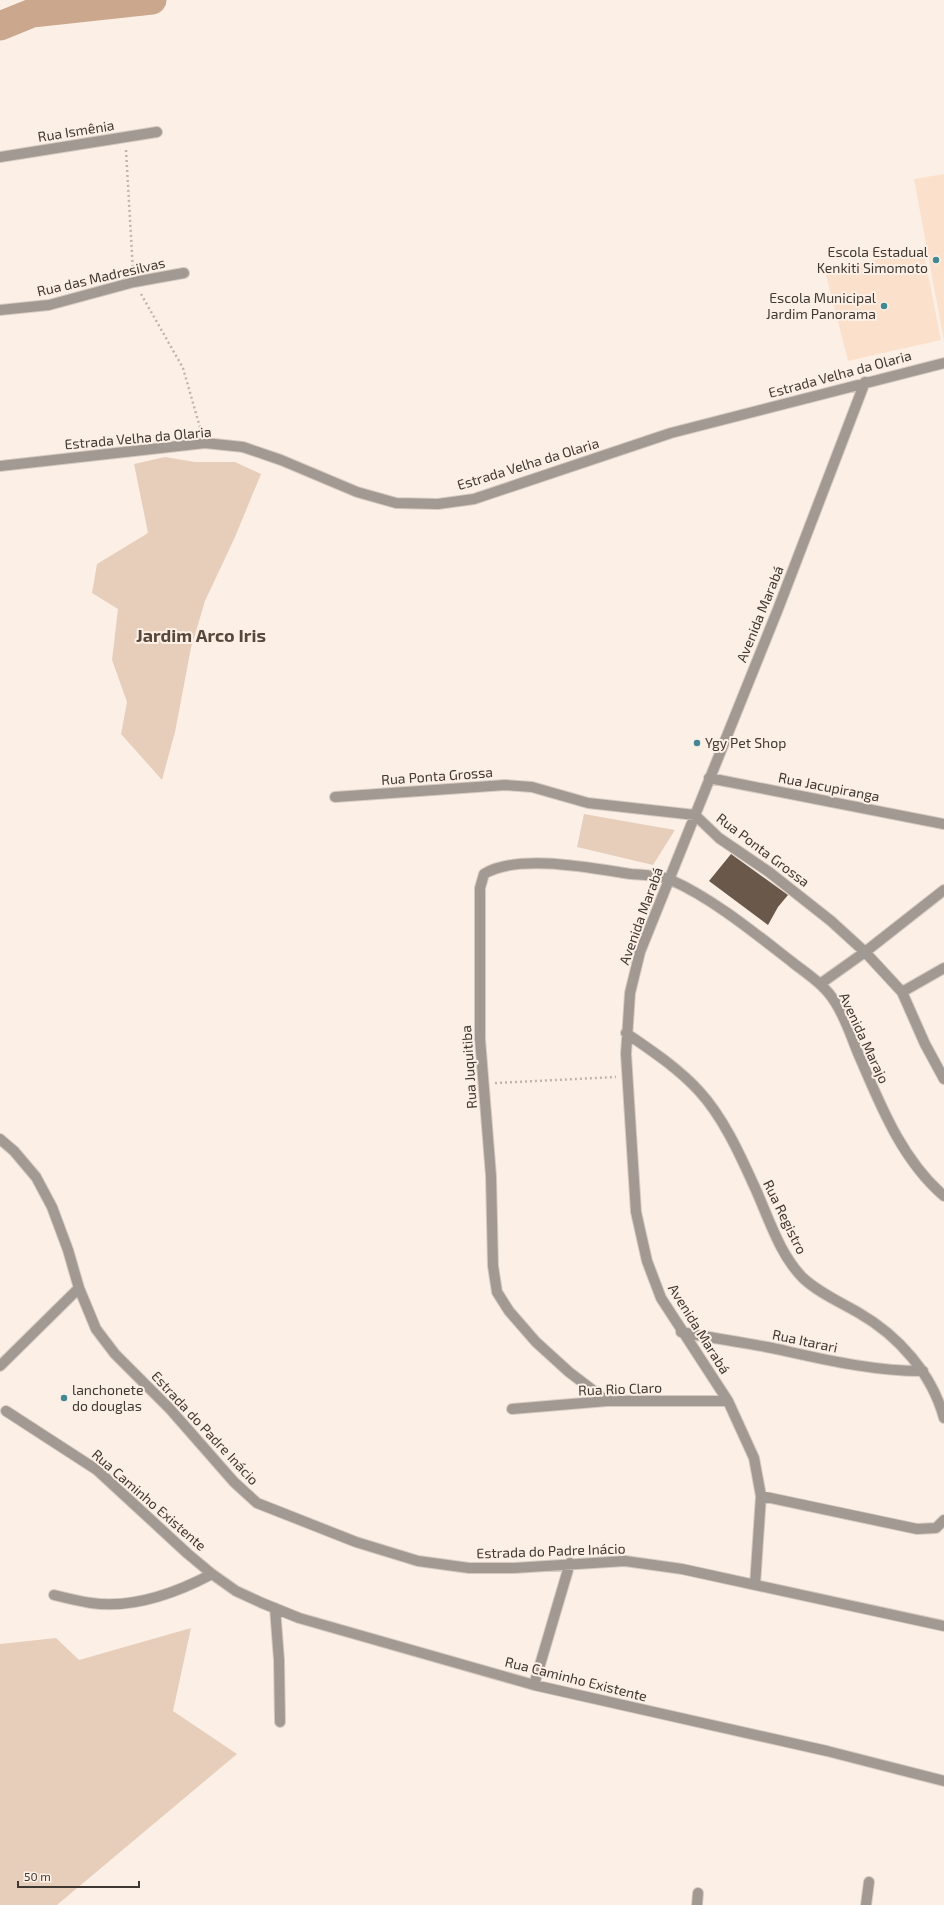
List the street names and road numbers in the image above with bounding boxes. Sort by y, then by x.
street label: Rua Ismênia [36,116,115,145]
street label: Rua das Madresilvas [35,254,167,300]
street label: Estrada Velha da Olaria [766,346,913,401]
street label: Estrada Velha da Olaria [64,423,212,452]
street label: Estrada Velha da Olaria [455,434,601,493]
street label: Avenida Marabá [732,563,787,665]
street label: Rua Ponta Grossa [381,763,493,788]
street label: Rua Jacupiranga [777,768,881,805]
street label: Rua Ponta Grossa [713,809,813,890]
street label: Avenida Marabá [615,865,666,967]
street label: Avenida Marajo [836,990,893,1086]
street label: Rua Juquitiba [457,1025,480,1109]
street label: Rua Registro [760,1177,811,1257]
street label: Avenida Marabá [665,1281,734,1377]
street label: Rua Itarari [771,1325,839,1356]
street label: Estrada do Padre Inácio [148,1367,263,1488]
street label: Rua Rio Claro [578,1379,662,1398]
street label: Rua Caminho Existente [89,1445,210,1554]
street label: Estrada do Padre Inácio [476,1539,626,1562]
street label: Rua Caminho Existente [503,1653,649,1704]

